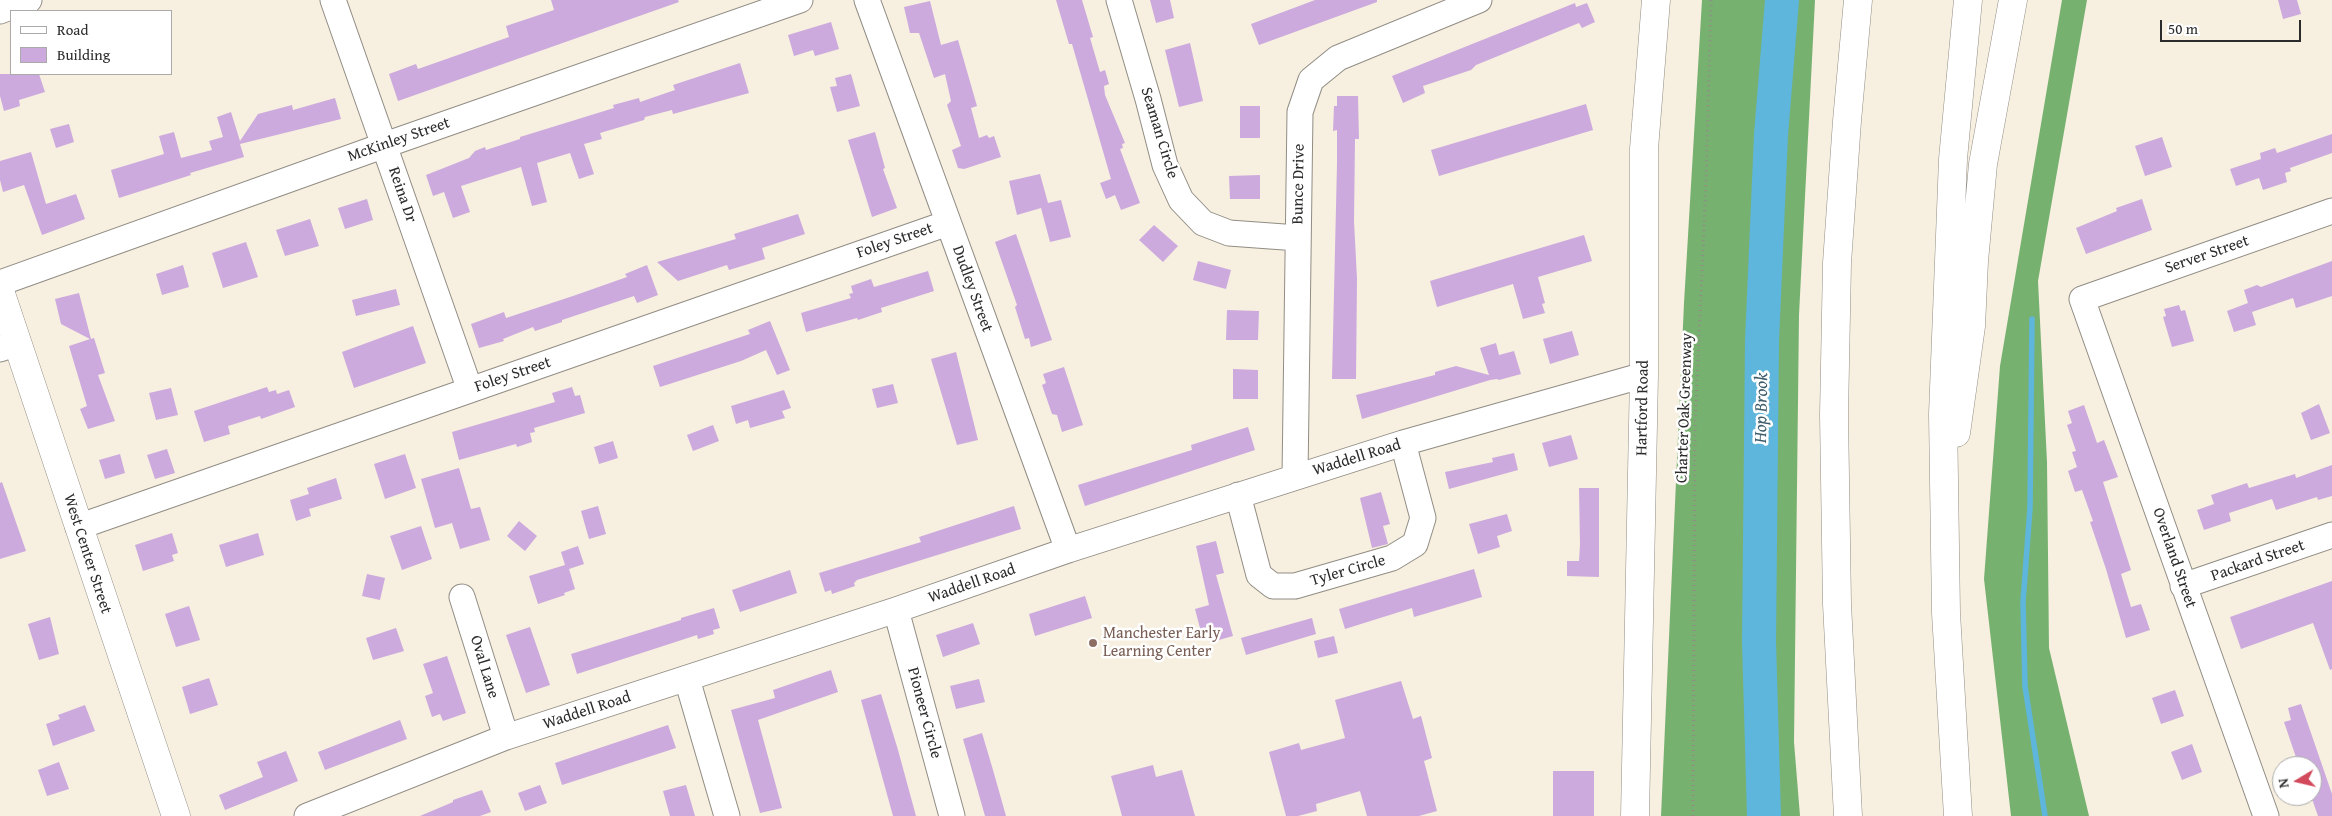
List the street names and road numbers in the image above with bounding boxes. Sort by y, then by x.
street label: Seaman Circle [1136,85,1182,181]
street label: McKinley Street [345,113,453,167]
street label: Bunce Drive [1289,143,1309,225]
street label: Reina Dr [384,165,420,225]
street label: Foley Street [854,219,936,263]
street label: Server Street [2162,232,2252,278]
street label: Dudley Street [947,243,997,335]
street label: Charter Oak Greenway [1673,332,1697,484]
street label: Foley Street [472,353,554,397]
street label: Hartford Road [1633,360,1653,456]
street label: Waddell Road [1311,436,1403,480]
street label: West Center Street [59,492,115,616]
street label: Overland Street [2148,505,2200,611]
street label: Packard Street [2209,536,2307,586]
street label: Tyler Circle [1308,551,1388,591]
street label: Waddell Road [926,560,1018,608]
street label: Oval Lane [465,633,503,701]
street label: Pioneer Circle [903,665,945,761]
street label: Waddell Road [541,688,633,734]

